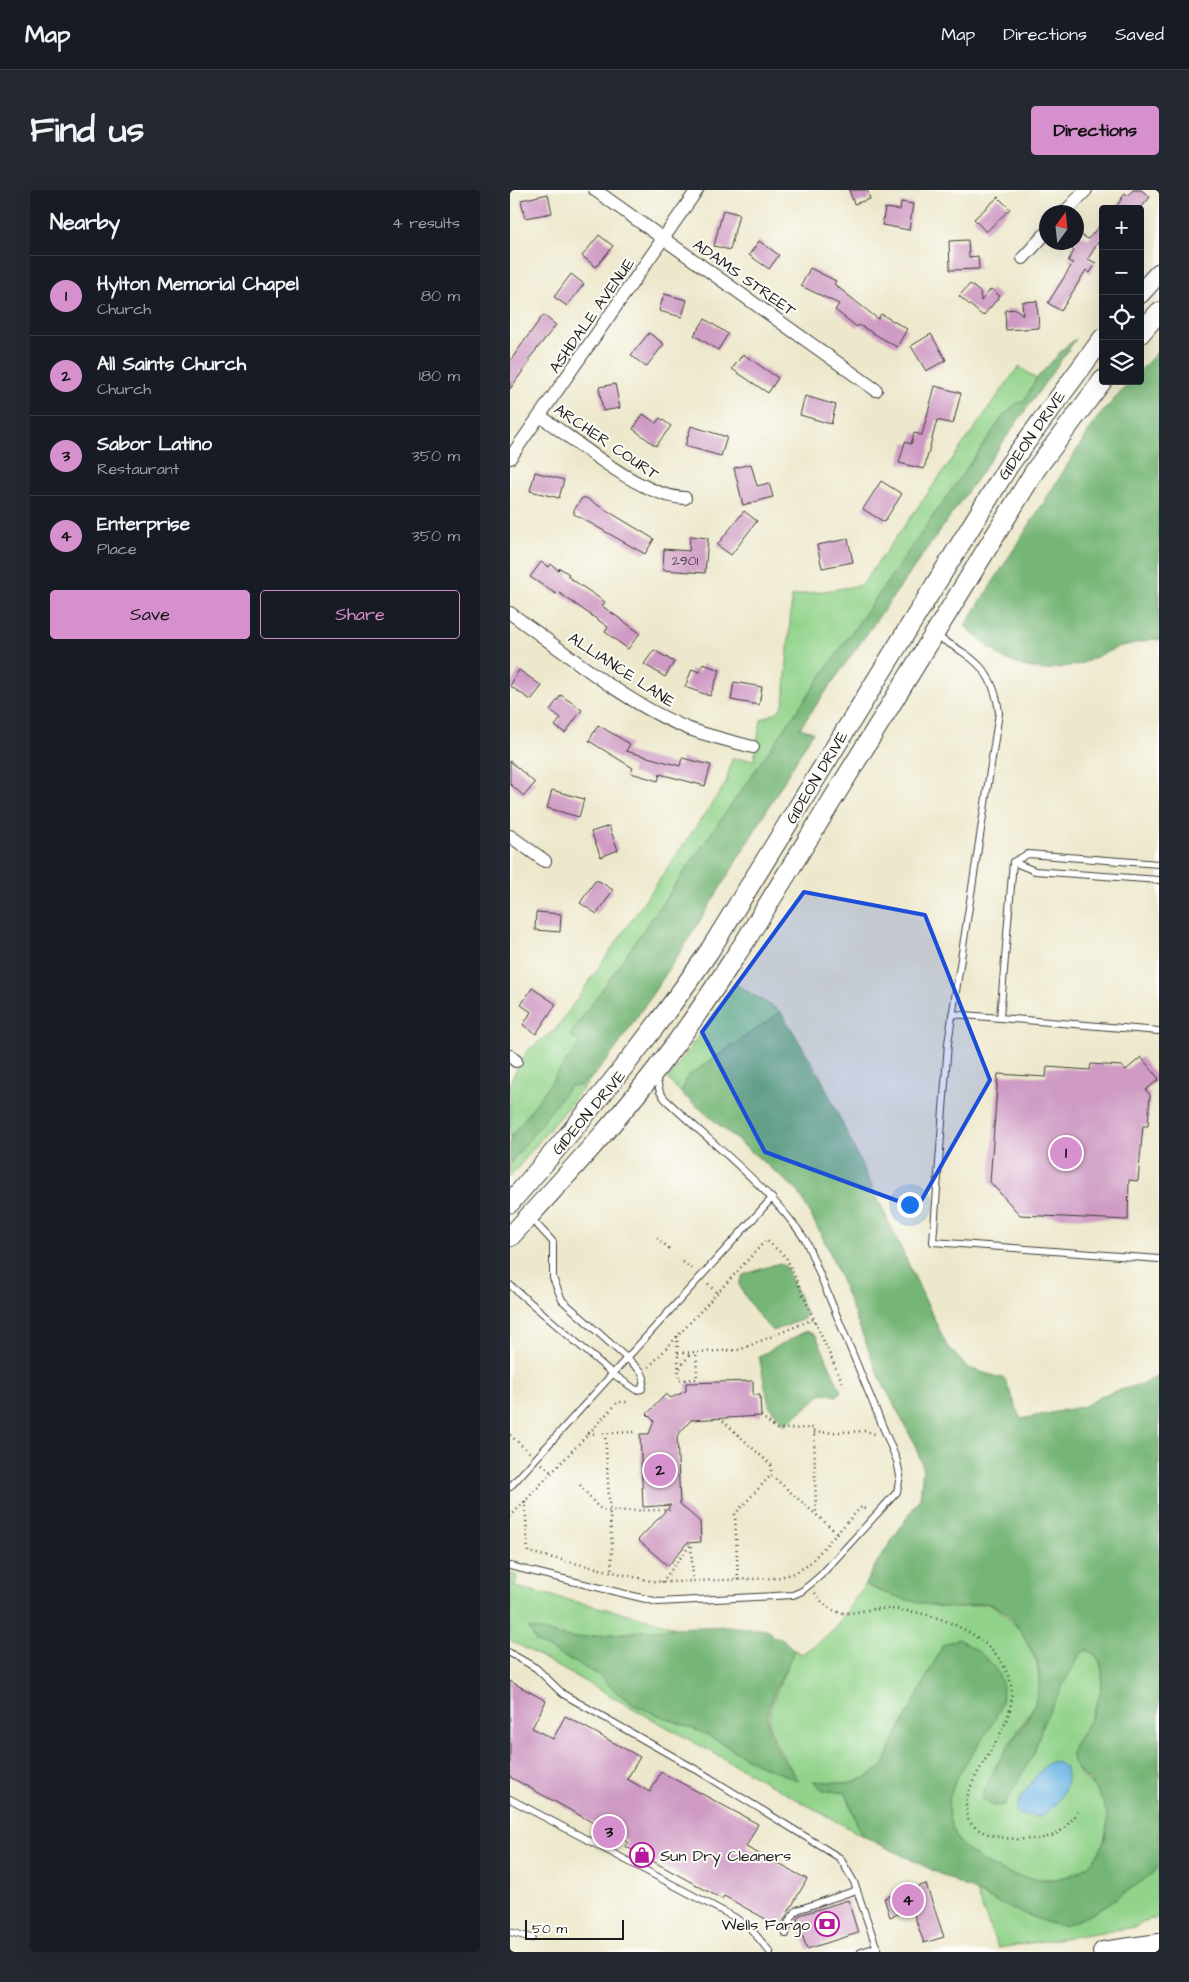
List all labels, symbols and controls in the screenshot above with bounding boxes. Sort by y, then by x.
text: Map [25,18,70,52]
text: Map [941,22,975,47]
text: Directions [1003,22,1087,47]
text: Saved [1115,22,1164,47]
text: Find us [30,106,144,155]
button: Directions [1031,106,1159,155]
north arrow [1039,205,1084,250]
map controls [1099,205,1144,385]
button: + [1099,205,1144,250]
text: Nearby [50,208,120,237]
text: 4 results [392,212,460,234]
street label: ADAMS STREET [688,234,800,322]
button: − [1099,250,1144,295]
street label: ASHDALE AVENUE [544,253,640,378]
text: Hylton Memorial Chapel [97,271,299,298]
text: 1 [65,285,67,307]
text: 80 m [421,285,460,307]
button: locate [1099,295,1144,340]
text: Church [97,298,151,320]
button: layers [1099,340,1144,385]
text: All Saints Church [97,351,246,378]
text: 2 [61,365,71,387]
text: 180 m [419,365,460,387]
text: Church [97,378,151,400]
street label: GIDEON DRIVE [993,386,1071,485]
street label: ARCHER COURT [550,398,663,485]
text: Sabor Latino [97,431,212,458]
text: 3 [62,445,70,467]
text: 350 m [412,445,460,467]
text: Restaurant [97,458,179,480]
text: Enterprise [97,511,190,538]
text: 4 [61,525,71,547]
text: 350 m [412,525,460,547]
text: Place [97,538,137,560]
house number: 2901 [672,551,699,571]
button: Save [50,590,250,639]
button: Share [260,590,460,639]
street label: ALLIANCE LANE [564,627,680,713]
street label: GIDEON DRIVE [781,727,853,828]
street label: GIDEON DRIVE [547,1065,631,1160]
pin: 1 [1050,1134,1082,1172]
your location [897,1192,923,1218]
pin: 2 [644,1451,676,1489]
pin: 3 [593,1813,625,1851]
shop icon: Sun Dry Cleaners [629,1842,655,1868]
place label: Sun Dry Cleaners [660,1845,791,1868]
pin: 4 [892,1881,924,1919]
bank icon: Wells Fargo [814,1911,840,1937]
place label: Wells Fargo [722,1914,810,1937]
scale bar [525,1917,624,1940]
text: 50 m [532,1919,567,1939]

